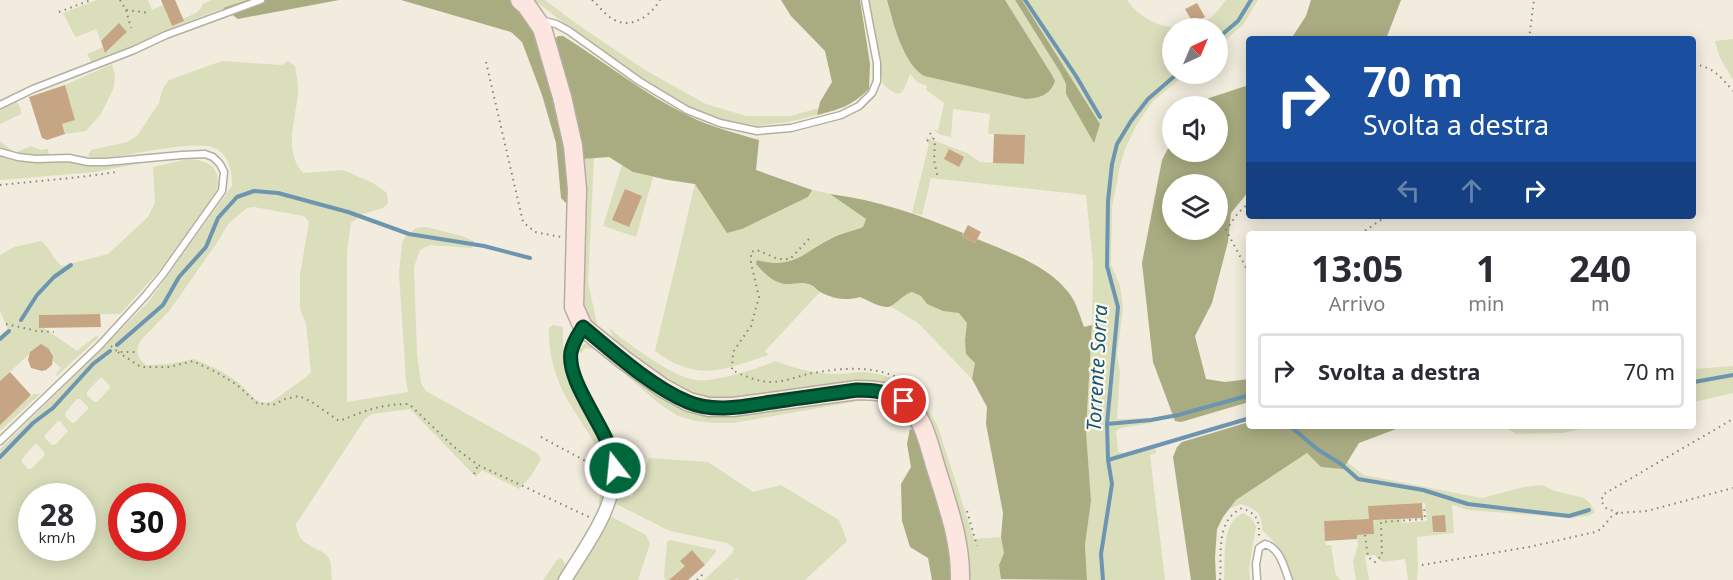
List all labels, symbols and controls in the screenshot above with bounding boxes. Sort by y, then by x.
north arrow [1162,18,1228,84]
map controls [1162,18,1228,240]
text: 70 m [1363,52,1463,109]
icon: right [1264,60,1342,138]
button: sound [1162,96,1228,162]
text: Svolta a destra [1363,106,1549,143]
button: layers [1162,174,1228,240]
icon: left [1392,174,1425,207]
icon: ahead [1455,174,1488,207]
icon: right [1518,174,1551,207]
text: 13:05 [1311,244,1403,293]
text: 1 [1476,244,1497,293]
text: 240 [1569,244,1631,293]
text: Arrivo [1329,290,1385,317]
text: min [1468,290,1504,317]
text: m [1591,290,1610,317]
water label: Torrente Sorra [1080,304,1113,432]
icon: right [1267,354,1300,387]
text: Svolta a destra [1318,356,1481,386]
text: 70 m [1624,356,1675,386]
pin [878,375,929,426]
icon: arrive [887,384,920,417]
position arrow [583,436,647,500]
speed limit sign: 30 [108,483,186,561]
text: 28 [40,494,74,535]
text: km/h [39,527,75,547]

